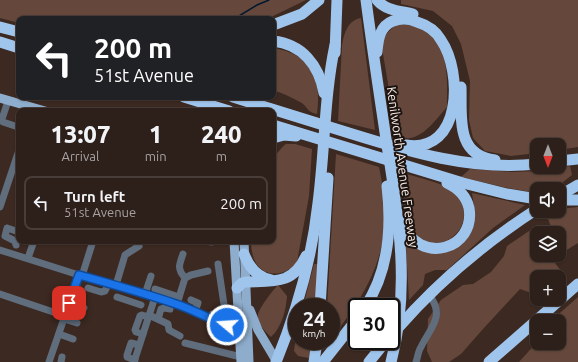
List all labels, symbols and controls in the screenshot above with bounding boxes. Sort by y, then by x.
icon: left [28,32,80,84]
text: 200 m [94,32,172,63]
text: 51st Avenue [94,65,194,85]
street label: Kenilworth Avenue Freeway [385,85,421,249]
text: 13:07 [50,121,110,148]
text: 1 [149,121,162,148]
text: 240 [201,121,242,148]
north arrow [530,138,566,174]
map controls [530,138,566,350]
text: Arrival [61,149,99,163]
text: min [145,149,167,163]
text: m [216,149,227,163]
button: sound [530,182,566,218]
text: Turn left [64,188,125,205]
icon: left [30,192,52,214]
text: 200 m [220,195,262,212]
text: 51st Avenue [64,205,136,219]
button: layers [530,226,566,262]
button: + [530,270,566,306]
pin [52,286,86,320]
icon: arrive [58,292,80,314]
speed limit sign: 30 [348,298,400,350]
position arrow [206,304,248,346]
text: 24 [303,307,325,330]
button: − [530,314,566,350]
text: km/h [302,328,326,339]

